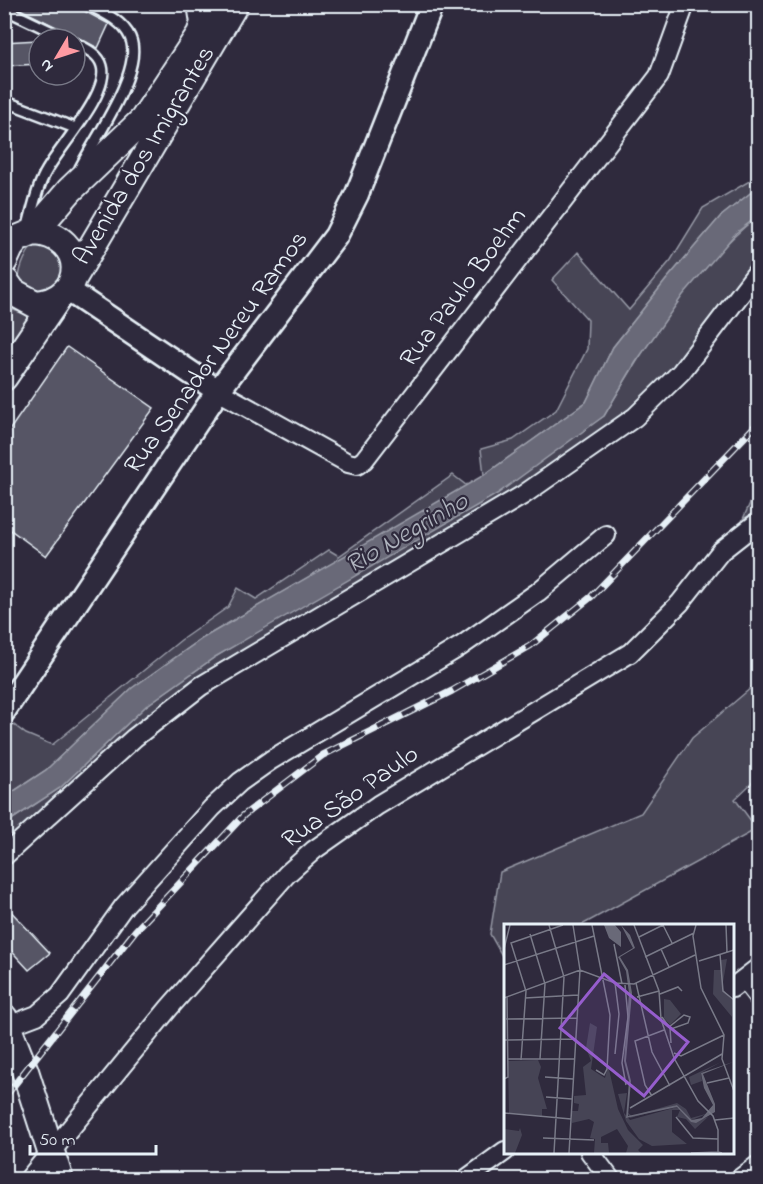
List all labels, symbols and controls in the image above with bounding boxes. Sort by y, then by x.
north arrow [27,27,87,87]
street label: Avenida dos Imigrantes [64,39,226,273]
text: N [34,53,60,77]
street label: Rua Paulo Boehm [391,200,537,376]
street label: Rua Senador Nereu Ramos [115,223,319,483]
water label: Rio Negrinho [338,483,477,586]
street label: Rua São Paulo [275,737,427,859]
inset map [504,924,733,1154]
scale bar [30,1118,156,1156]
text: 50 m [39,1128,76,1154]

